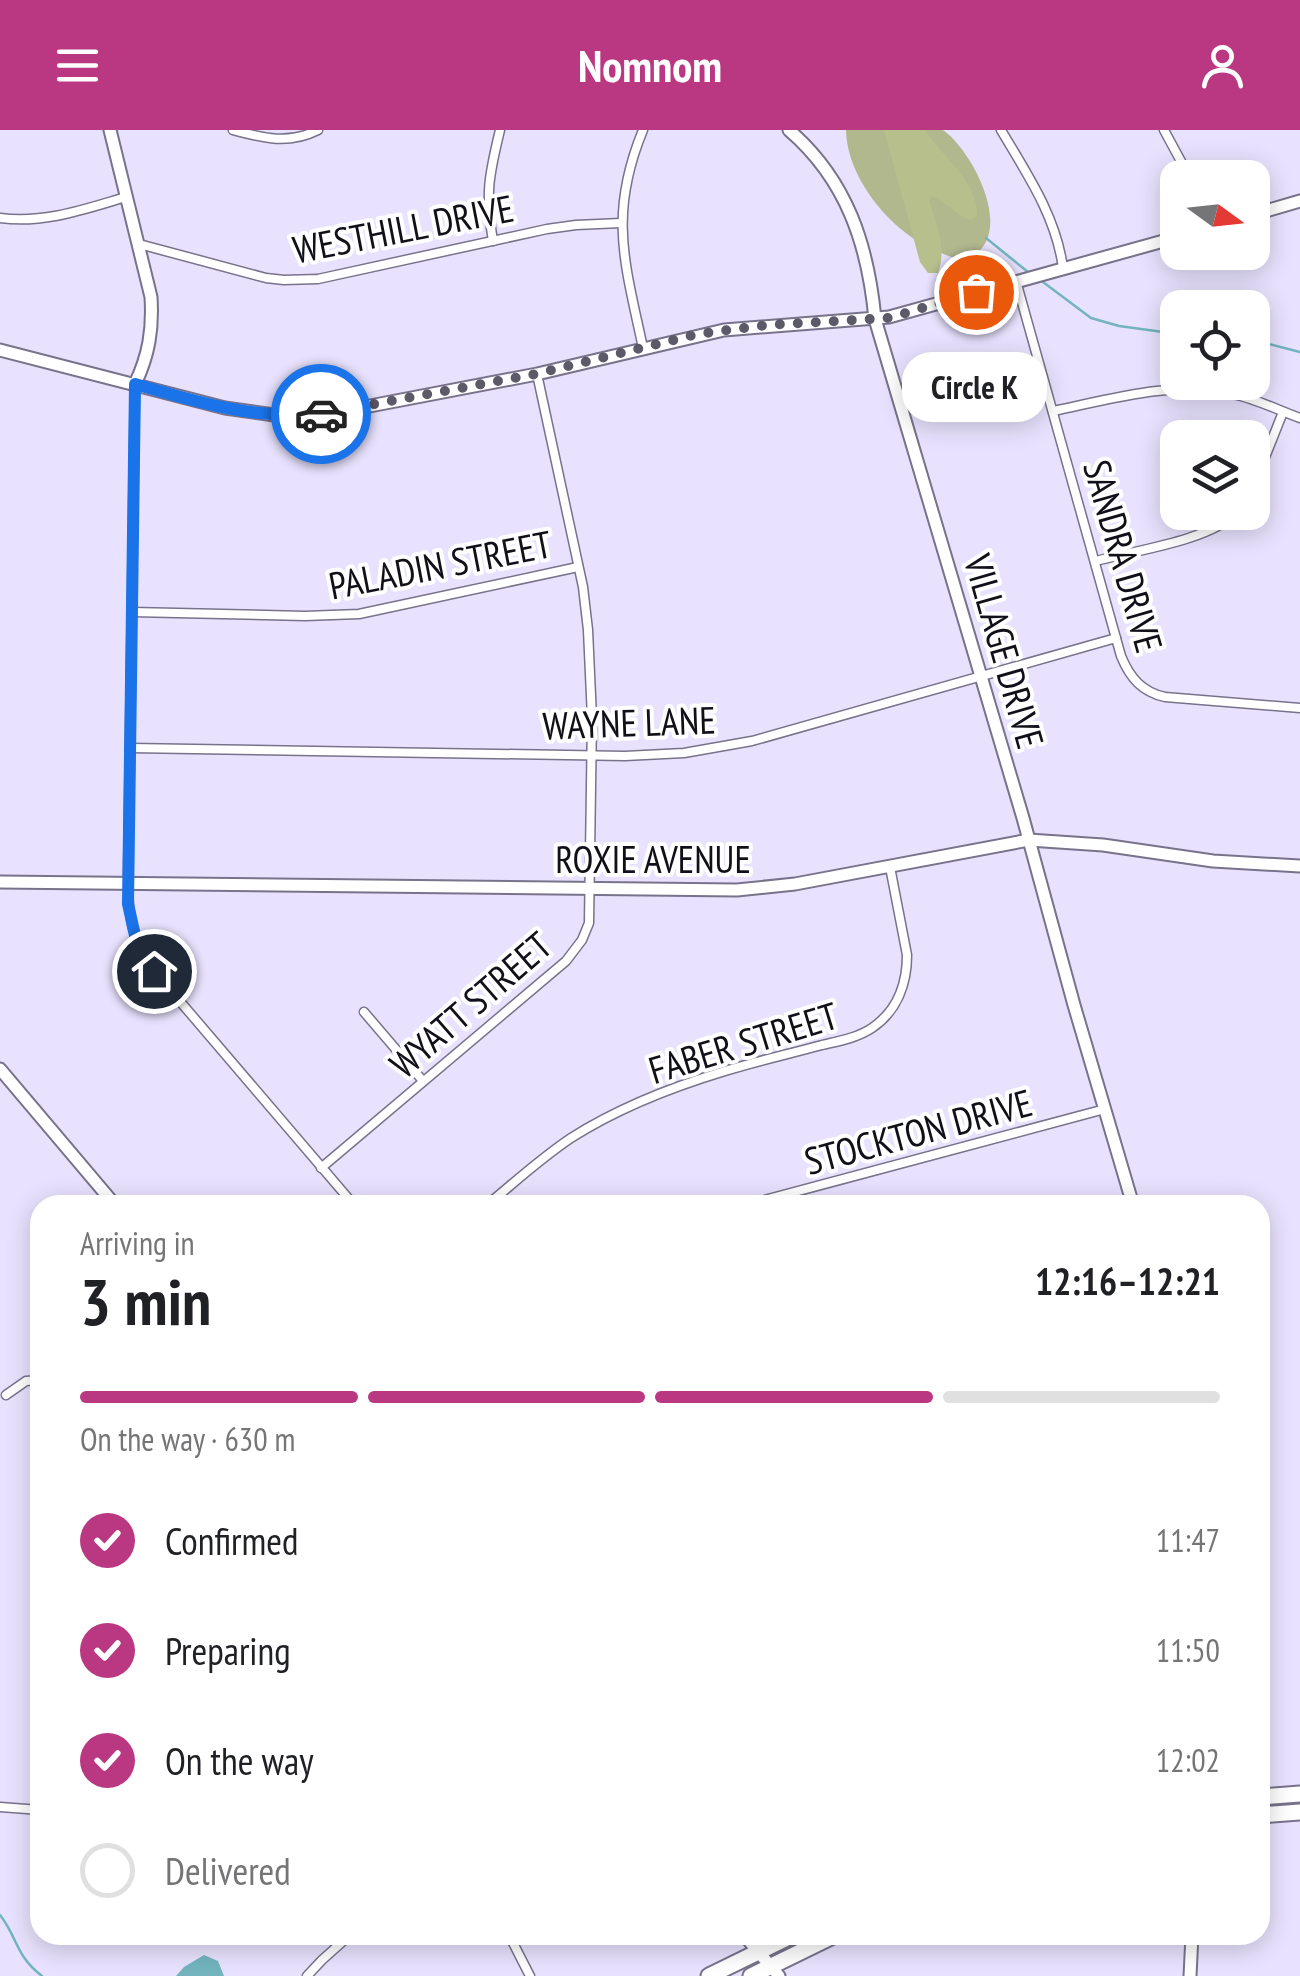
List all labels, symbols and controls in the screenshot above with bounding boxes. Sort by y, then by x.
text: Nomnom [578,36,722,94]
icon: menu [50,38,105,93]
icon: person [1195,38,1250,93]
north arrow [1160,160,1270,270]
map controls [1160,160,1270,530]
street label: WESTHILL DRIVE [289,183,517,273]
pin [934,250,1019,335]
icon: bag [949,265,1004,320]
button: locate [1160,290,1270,400]
callout: Circle K [904,352,1048,422]
courier [271,364,371,464]
text: Circle K [931,366,1018,408]
icon: car [294,387,349,442]
button: layers [1160,420,1270,530]
street label: SANDRA DRIVE [1073,454,1175,658]
street label: PALADIN STREET [325,518,555,610]
street label: VILLAGE DRIVE [954,547,1056,754]
street label: WAYNE LANE [542,694,716,750]
street label: ROXIE AVENUE [555,834,751,883]
street label: WYATT STREET [379,920,561,1088]
pin [112,929,197,1014]
icon: home [127,944,182,999]
street label: FABER STREET [642,990,844,1094]
street label: STOCKTON DRIVE [799,1077,1037,1185]
text: Arriving in [80,1222,195,1264]
text: 12:16–12:21 [1035,1256,1220,1305]
text: 3 min [80,1259,211,1343]
text: On the way · 630 m [80,1418,295,1460]
icon: check [80,1513,135,1568]
text: Confirmed [165,1516,298,1565]
text: 11:47 [1156,1519,1220,1561]
icon: check [80,1623,135,1678]
text: Preparing [165,1626,291,1675]
text: 11:50 [1156,1629,1220,1671]
icon: check [80,1733,135,1788]
text: On the way [165,1736,313,1785]
text: 12:02 [1156,1739,1220,1781]
text: Delivered [165,1846,291,1895]

